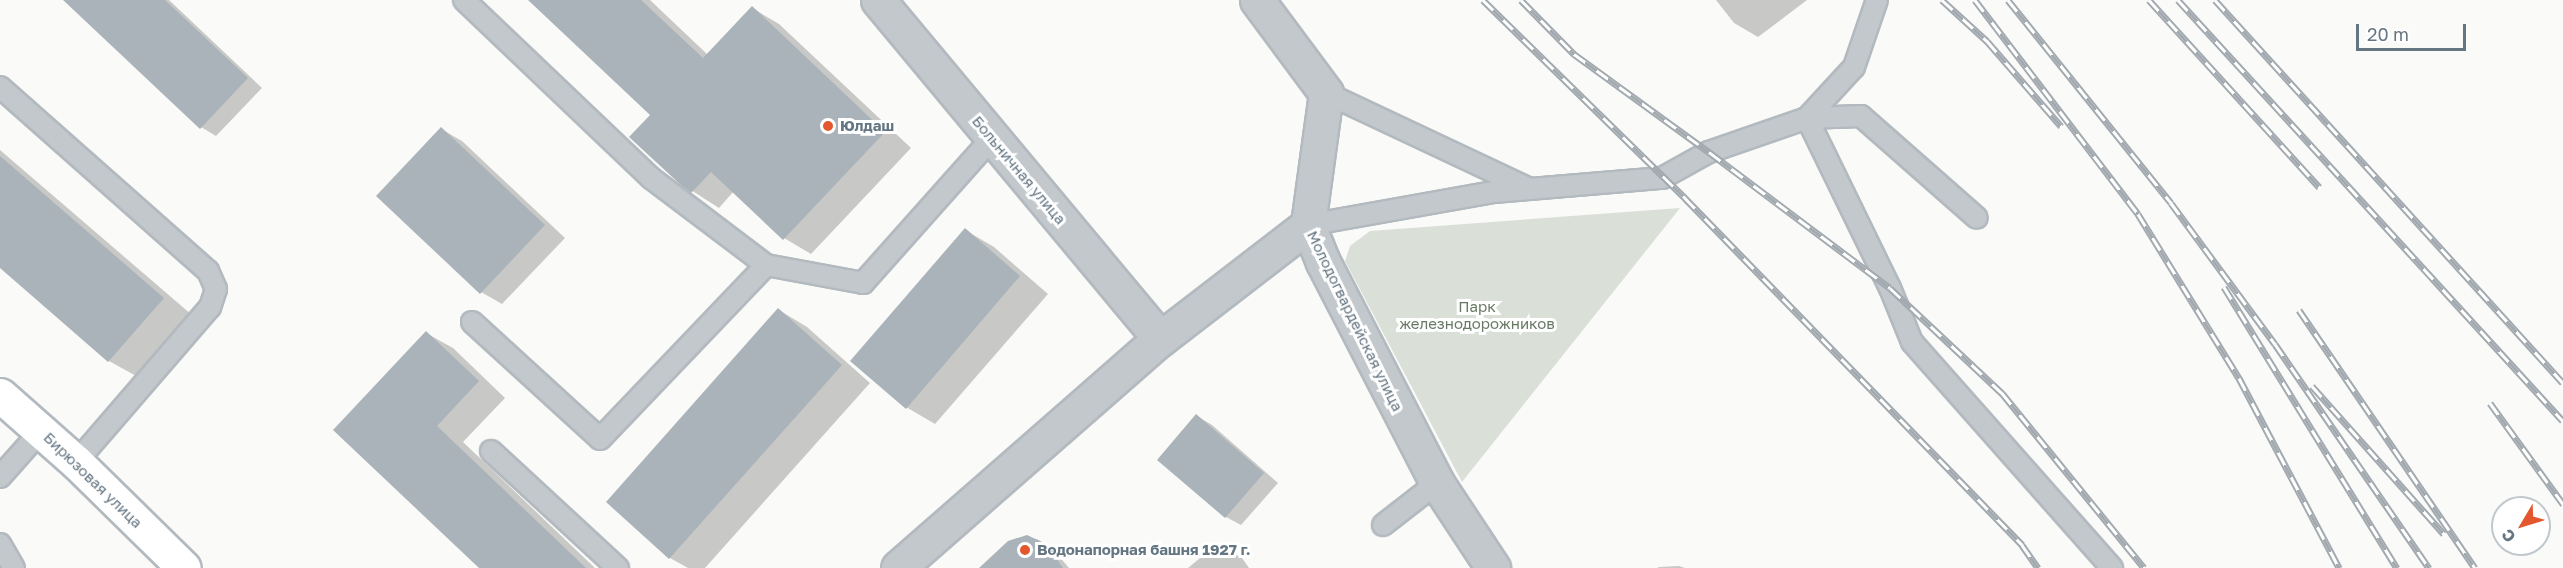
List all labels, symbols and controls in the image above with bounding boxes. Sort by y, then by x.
scale bar [2359,12,2468,50]
text: 20 m [2367,23,2409,45]
street label: Больничная улица [968,112,1070,228]
place label: Юлдаш [840,117,894,135]
marker: Юлдаш [821,119,835,133]
street label: Молодогвардейская улица [1303,228,1407,414]
park label: Парк железнодорожников [1399,297,1555,332]
street label: Бирюзовая улица [40,428,146,532]
north arrow [2491,496,2551,556]
text: С [2497,525,2520,546]
place label: Водонапорная башня 1927 г. [1037,541,1251,559]
marker: Водонапорная башня 1927 г. [1018,543,1032,557]

